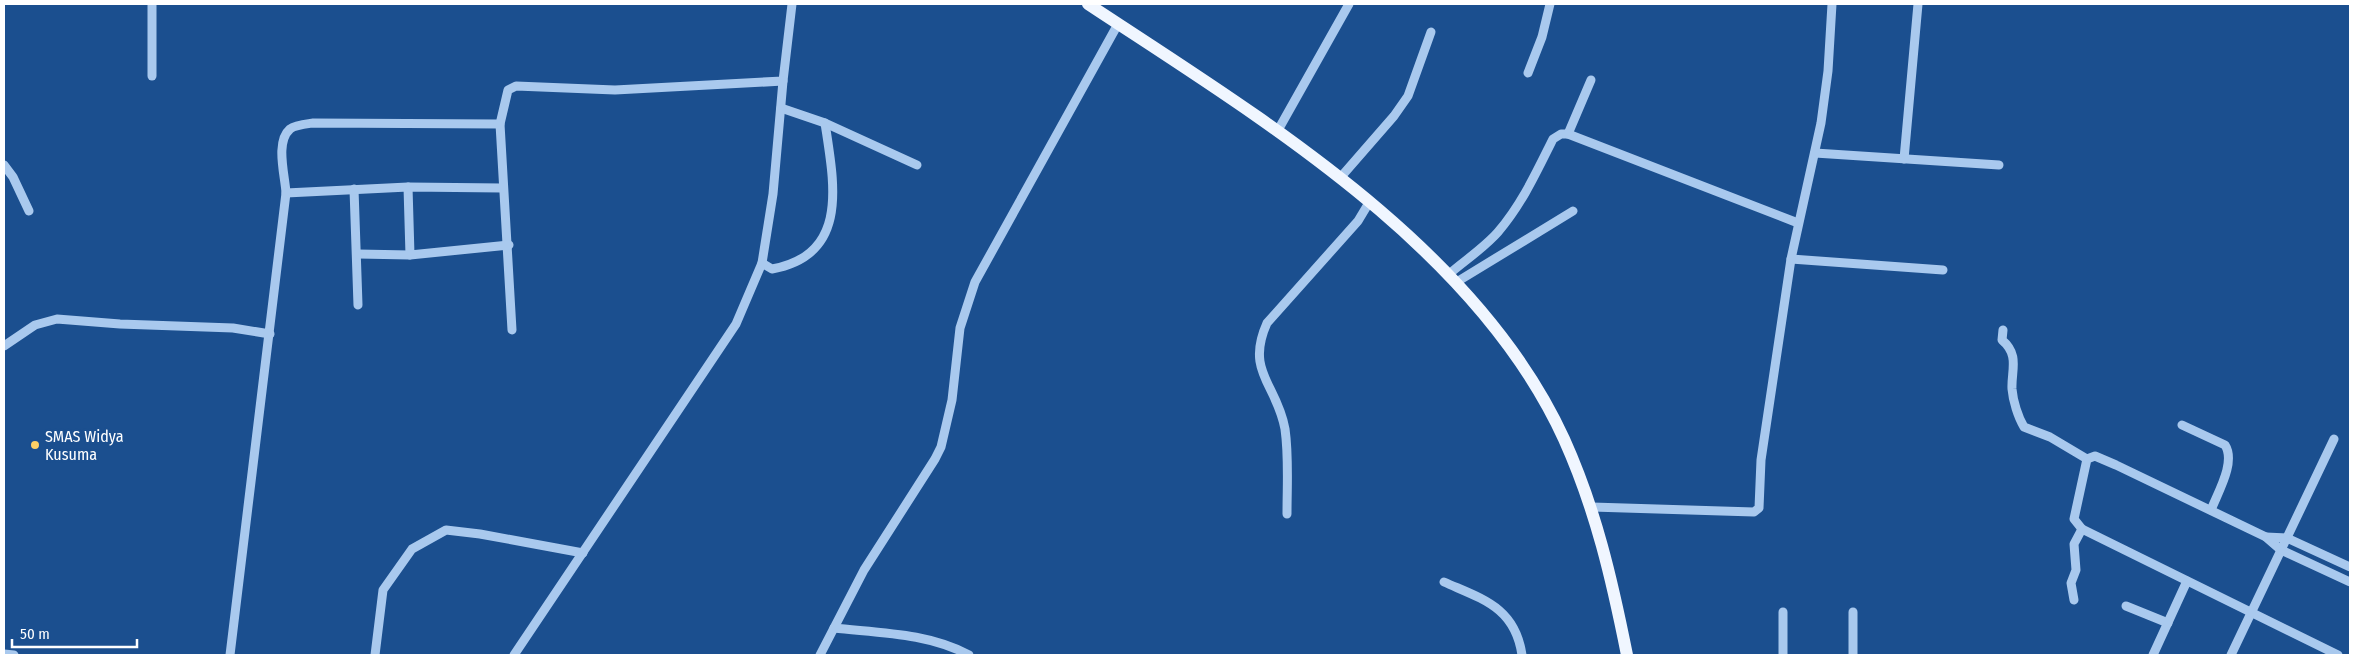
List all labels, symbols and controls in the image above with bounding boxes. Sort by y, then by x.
place label: SMAS Widya Kusuma [45,427,124,464]
marker: SMAS Widya Kusuma [29,439,41,451]
scale bar [12,616,138,648]
text: 50 m [20,625,50,643]

